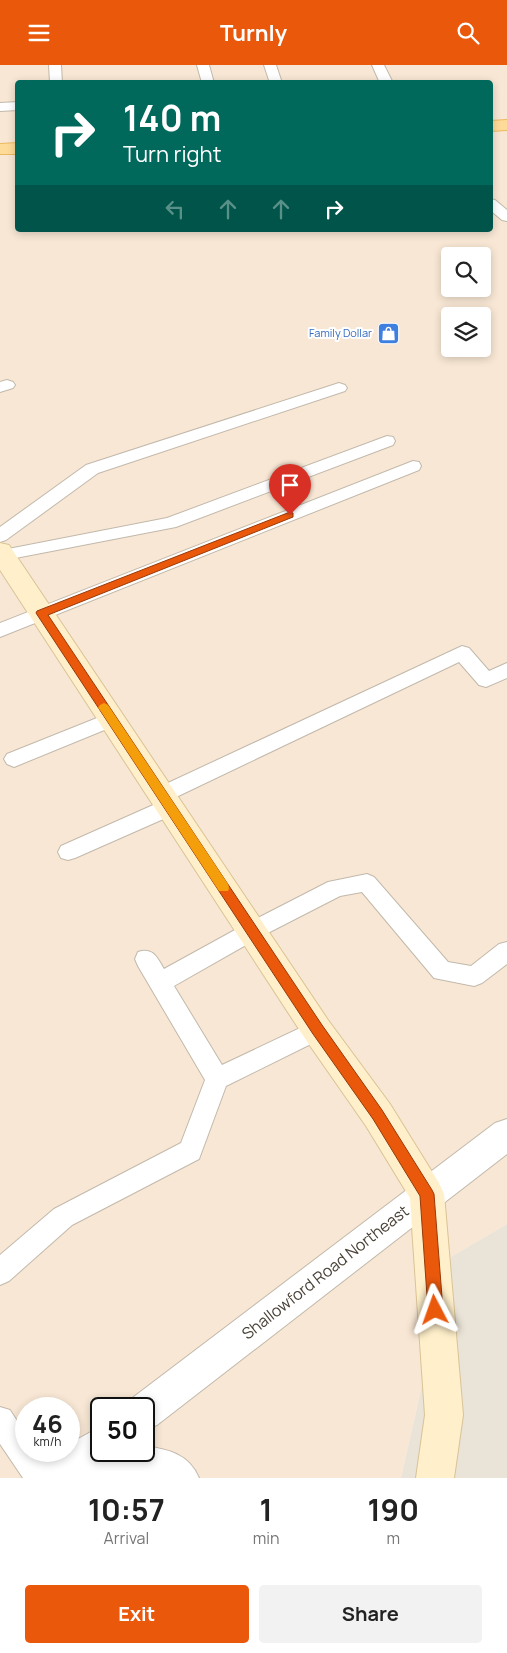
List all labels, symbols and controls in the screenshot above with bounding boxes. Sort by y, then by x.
text: Turnly [220,18,287,48]
icon: menu [25,19,53,47]
icon: search [454,19,482,47]
text: 140 m [123,94,221,142]
icon: right [40,100,105,165]
text: Turn right [123,139,221,169]
icon: left [161,195,189,223]
icon: ahead [214,195,242,223]
icon: ahead [267,195,295,223]
icon: right [320,195,348,223]
map controls [441,247,491,357]
button: search [441,247,491,297]
button: layers [441,307,491,357]
shop icon: Family Dollar [376,321,400,345]
place label: Family Dollar [309,325,372,340]
pin [269,464,311,515]
icon: arrive [276,471,304,499]
street label: Shallowford Road Northeast [237,1200,413,1344]
position arrow [408,1283,460,1335]
speed limit sign: 50 [90,1397,155,1462]
text: 46 [32,1406,63,1441]
text: km/h [34,1433,61,1450]
text: 10:57 [88,1489,165,1530]
text: 1 [260,1489,273,1530]
text: 190 [367,1489,419,1530]
text: Arrival [104,1527,149,1549]
text: min [253,1527,280,1549]
text: m [386,1527,400,1549]
button: Exit [25,1585,249,1643]
button: Share [259,1585,482,1643]

